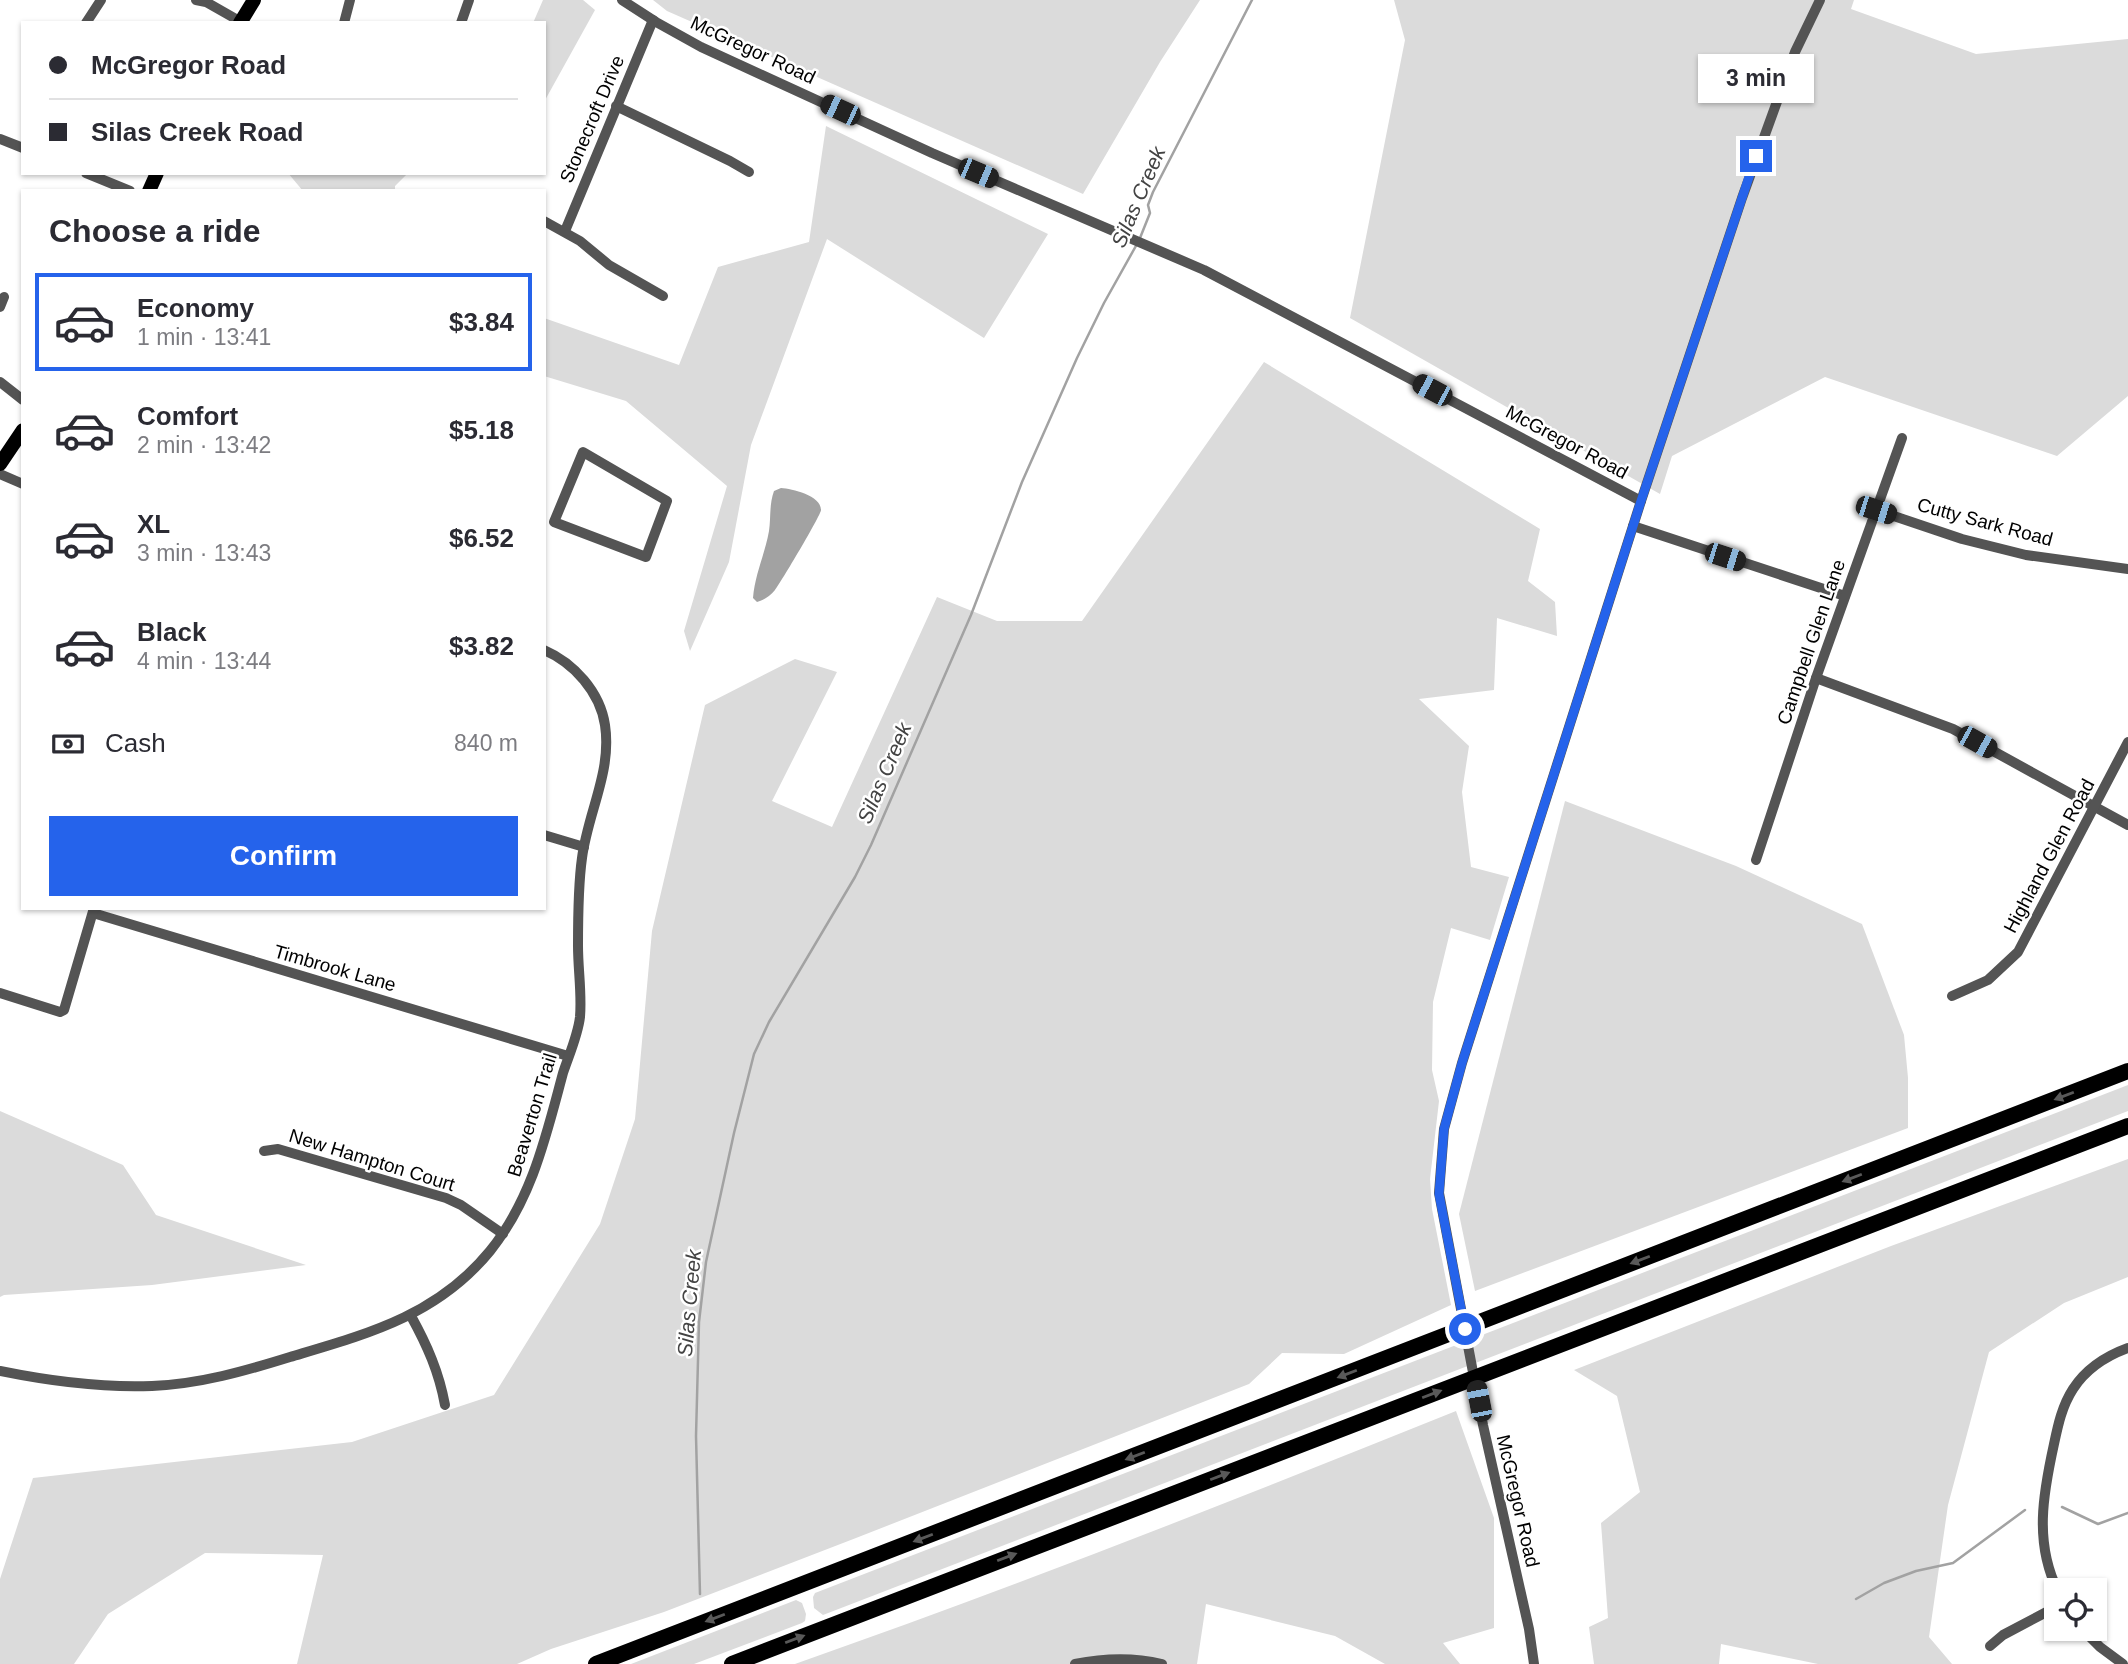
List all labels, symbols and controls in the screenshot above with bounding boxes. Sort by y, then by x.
street label: McGregor Road [687,12,819,88]
text: McGregor Road [91,50,286,80]
street label: Stonecroft Drive [556,52,628,186]
callout: 3 min [1698,54,1814,104]
text: 3 min [1726,65,1786,91]
car [817,92,864,128]
text: Silas Creek Road [91,117,303,147]
route end [1740,140,1772,172]
water label: Silas Creek [1106,142,1170,251]
car [955,155,1002,191]
text: Choose a ride [49,213,261,249]
icon: car [53,291,116,354]
text: Economy [137,293,254,323]
text: $3.84 [449,307,514,337]
text: 1 min · 13:41 [137,324,271,350]
car [1409,371,1456,409]
icon: car [53,399,116,462]
text: Comfort [137,401,238,431]
street label: McGregor Road [1502,401,1632,483]
text: $5.18 [449,415,514,445]
text: 2 min · 13:42 [137,432,271,458]
car [1853,494,1900,526]
street label: Cutty Sark Road [1915,494,2055,550]
icon: car [53,507,116,570]
text: XL [137,509,170,539]
text: $6.52 [449,523,514,553]
text: 3 min · 13:43 [137,540,271,566]
car [1702,541,1749,573]
street label: Campbell Glen Lane [1773,557,1849,727]
icon: car [53,615,116,678]
text: Black [137,617,206,647]
text: $3.82 [449,631,514,661]
text: 4 min · 13:44 [137,648,271,674]
water label: Silas Creek [852,718,916,827]
car [1954,723,2001,761]
icon: cash [49,725,87,763]
text: Cash [105,728,166,758]
text: 840 m [454,730,518,756]
street label: Highland Glen Road [2000,776,2098,936]
button: Confirm [49,816,518,896]
street label: Timbrook Lane [272,941,398,995]
street label: Beaverton Trail [503,1051,561,1179]
one-way arrow [2054,1091,2075,1102]
street label: New Hampton Court [287,1125,458,1195]
one-way arrow [1842,1172,1863,1183]
water label: Silas Creek [673,1247,705,1357]
one-way arrow [1629,1254,1650,1265]
route start [1449,1313,1481,1345]
one-way arrow [1337,1368,1358,1379]
car [1465,1378,1494,1424]
one-way arrow [1422,1388,1443,1399]
street label: McGregor Road [1493,1433,1543,1569]
one-way arrow [1124,1451,1145,1462]
one-way arrow [1209,1470,1230,1481]
one-way arrow [912,1533,933,1544]
one-way arrow [997,1552,1018,1563]
map controls [2044,1578,2107,1641]
button: locate [2044,1578,2107,1641]
one-way arrow [705,1613,726,1624]
one-way arrow [785,1634,806,1645]

